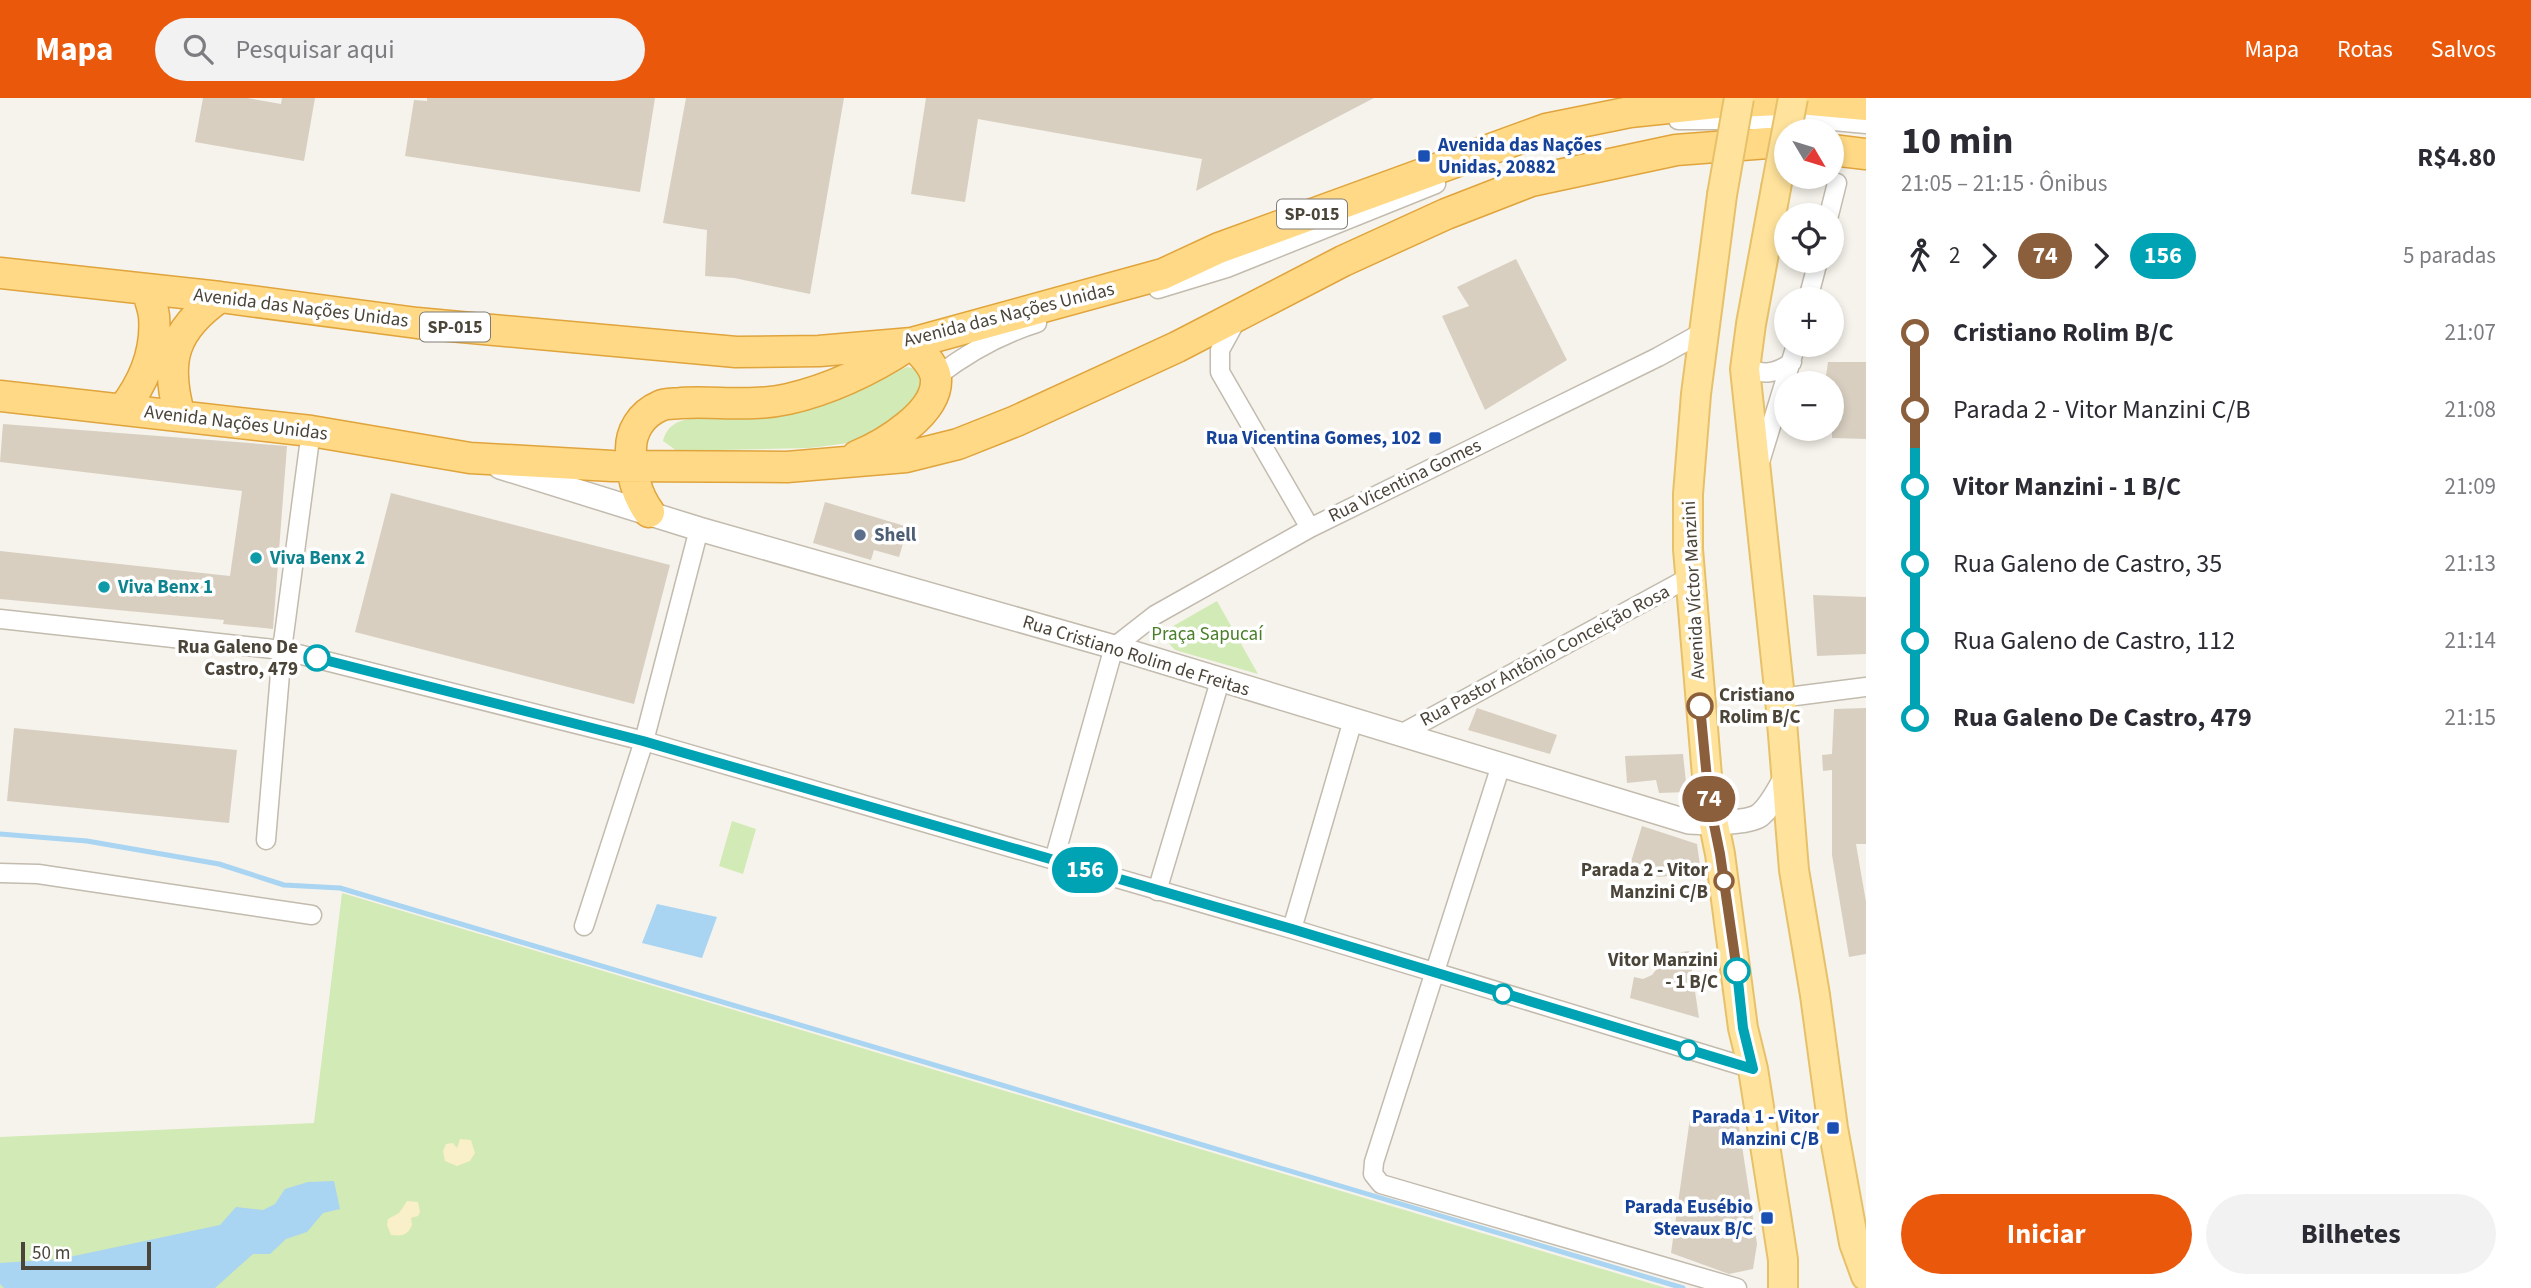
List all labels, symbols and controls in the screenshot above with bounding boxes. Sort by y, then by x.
search box [155,18,645,81]
text: Mapa [35,26,113,73]
icon: search [179,30,217,68]
text: Pesquisar aqui [235,31,395,68]
text: Mapa [2244,32,2299,67]
text: Rotas [2337,32,2393,67]
text: Salvos [2431,32,2496,67]
text: 10 min [1901,114,2014,168]
north arrow [1774,119,1844,189]
map controls [1774,119,1844,441]
place label: Avenida das Nações Unidas, 20882 [1437,132,1602,181]
text: R$4.80 [2417,139,2496,176]
marker: Avenida das Nações Unidas, 20882 [1416,148,1432,164]
text: 21:05 – 21:15 · Ônibus [1901,167,2107,200]
road number: SP-015 [1277,200,1347,229]
button: locate [1774,203,1844,273]
icon: walk [1901,237,1939,275]
icon: forward [1970,237,2008,275]
icon: forward [2082,237,2120,275]
text: 74 [2032,238,2058,273]
text: 156 [2144,238,2182,273]
text: 2 [1949,239,1960,272]
text: 5 paradas [2403,239,2496,272]
street label: Avenida das Nações Unidas [901,276,1117,354]
street label: Avenida das Nações Unidas [192,281,410,335]
button: + [1774,287,1844,357]
road number: SP-015 [420,312,490,342]
text: Cristiano Rolim B/C [1953,314,2174,351]
text: 21:07 [2445,316,2496,349]
button: − [1774,371,1844,441]
text: Parada 2 - Vitor Manzini C/B [1953,391,2251,428]
text: 21:08 [2445,393,2496,426]
street label: Avenida Nações Unidas [143,398,329,448]
place label: Rua Vicentina Gomes, 102 [1206,425,1421,452]
marker: Rua Vicentina Gomes, 102 [1427,430,1443,446]
street label: Rua Vicentina Gomes [1324,432,1486,530]
text: Vitor Manzini - 1 B/C [1953,468,2181,505]
text: 21:09 [2445,470,2496,503]
street label: Avenida Víctor Manzini [1676,500,1712,680]
place label: Shell [874,522,917,549]
marker: Shell [852,527,868,543]
place label: Viva Benx 2 [269,545,365,572]
text: Rua Galeno de Castro, 35 [1953,545,2222,582]
text: 21:13 [2445,547,2496,580]
marker: Viva Benx 2 [248,550,264,566]
place label: Viva Benx 1 [117,574,213,601]
marker: Viva Benx 1 [96,579,112,595]
street label: Rua Pastor Antônio Conceição Rosa [1415,579,1675,733]
street label: Rua Cristiano Rolim de Freitas [1019,609,1253,703]
park label: Praça Sapucaí [1151,621,1264,648]
text: Rua Galeno de Castro, 112 [1953,622,2235,659]
text: 21:14 [2445,624,2496,657]
place label: Rua Galeno De Castro, 479 [177,634,298,683]
marker: Rua Galeno De Castro, 479 [304,645,330,671]
place label: Cristiano Rolim B/C [1719,682,1801,731]
marker: Cristiano Rolim B/C [1687,693,1713,719]
text: Rua Galeno De Castro, 479 [1953,699,2252,736]
text: 21:15 [2445,701,2496,734]
line badge: 74 [1678,776,1740,822]
text: 74 [1696,781,1722,816]
line badge: 156 [1045,847,1125,893]
text: 156 [1066,852,1104,887]
place label: Parada 2 - Vitor Manzini C/B [1581,857,1708,906]
marker: Parada 2 - Vitor Manzini C/B [1714,871,1734,891]
place label: Vitor Manzini - 1 B/C [1607,947,1718,996]
marker: Vitor Manzini - 1 B/C [1724,958,1750,984]
unlabelled marker [1493,984,1513,1004]
unlabelled marker [1678,1040,1698,1060]
place label: Parada 1 - Vitor Manzini C/B [1692,1104,1819,1153]
marker: Parada 1 - Vitor Manzini C/B [1825,1120,1841,1136]
place label: Parada Eusébio Stevaux B/C [1624,1194,1753,1243]
button: Iniciar [1901,1194,2192,1274]
button: Bilhetes [2206,1194,2496,1274]
marker: Parada Eusébio Stevaux B/C [1759,1210,1775,1226]
scale bar [21,1239,150,1271]
text: 50 m [32,1240,70,1267]

